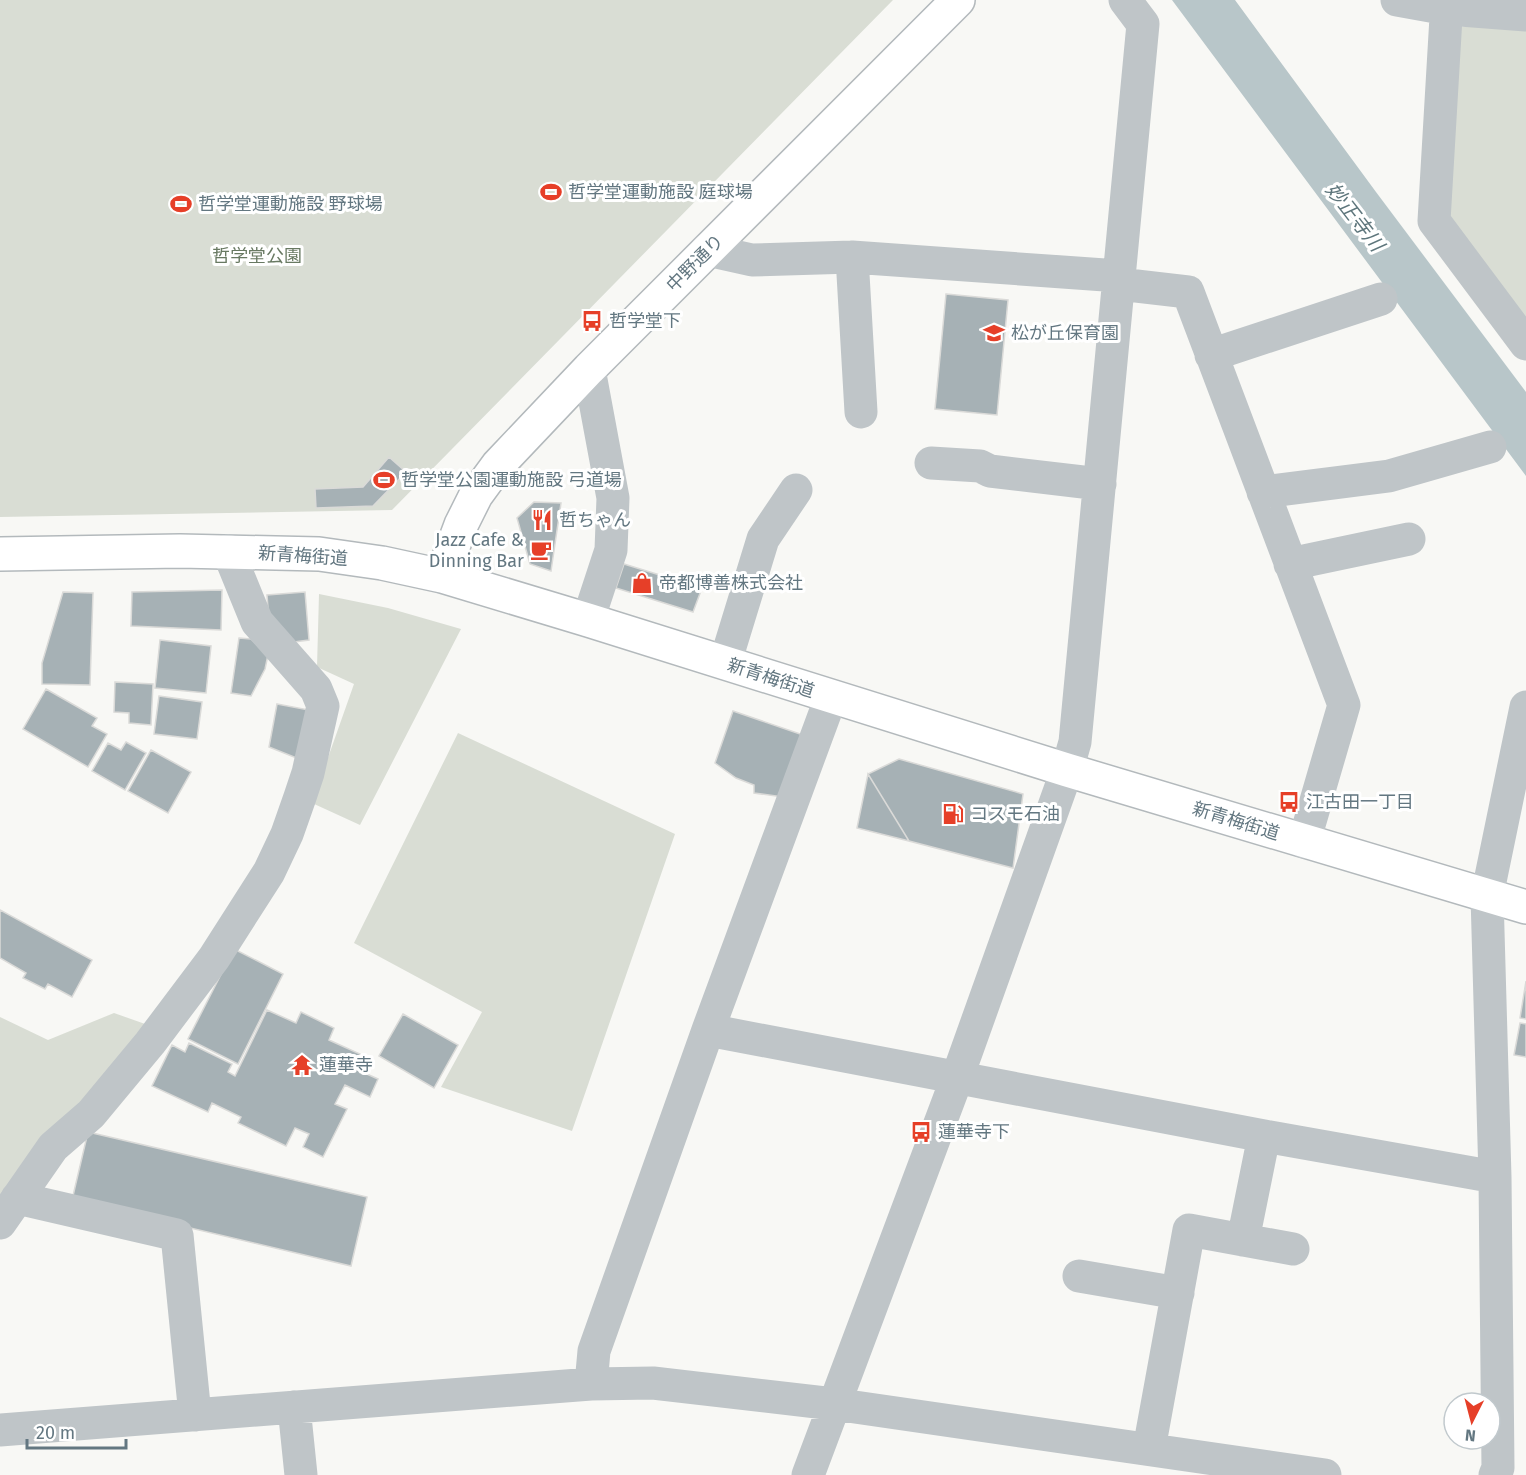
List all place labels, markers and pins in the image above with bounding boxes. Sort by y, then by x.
sports icon: 哲学堂運動施設 庭球場 [539,180,563,204]
place label: 哲学堂運動施設 庭球場 [568,181,753,203]
sports icon: 哲学堂運動施設 野球場 [169,192,193,216]
place label: 哲学堂運動施設 野球場 [198,193,383,215]
bus stop icon: 哲学堂下 [580,309,604,333]
place label: 哲学堂下 [609,310,681,332]
school or university icon: 松が丘保育園 [982,321,1006,345]
place label: 松が丘保育園 [1011,322,1119,344]
sports icon: 哲学堂公園運動施設 弓道場 [372,468,396,492]
place label: 哲学堂公園運動施設 弓道場 [401,469,622,491]
restaurant icon: 哲ちゃん [530,508,554,532]
place label: 哲ちゃん [559,509,631,531]
place label: Jazz Cafe & Dinning Bar [429,529,524,572]
cafe icon: Jazz Cafe & Dinning Bar [529,538,553,562]
shop icon: 帝都博善株式会社 [630,571,654,595]
place label: 帝都博善株式会社 [659,572,803,594]
bus stop icon: 江古田一丁目 [1277,790,1301,814]
place label: 江古田一丁目 [1306,791,1414,813]
fuel station icon: コスモ石油 [941,802,965,826]
place label: コスモ石油 [970,803,1060,825]
temple icon: 蓮華寺 [290,1053,314,1077]
place label: 蓮華寺 [319,1054,373,1076]
bus stop icon: 蓮華寺下 [909,1120,933,1144]
place label: 蓮華寺下 [938,1121,1010,1143]

